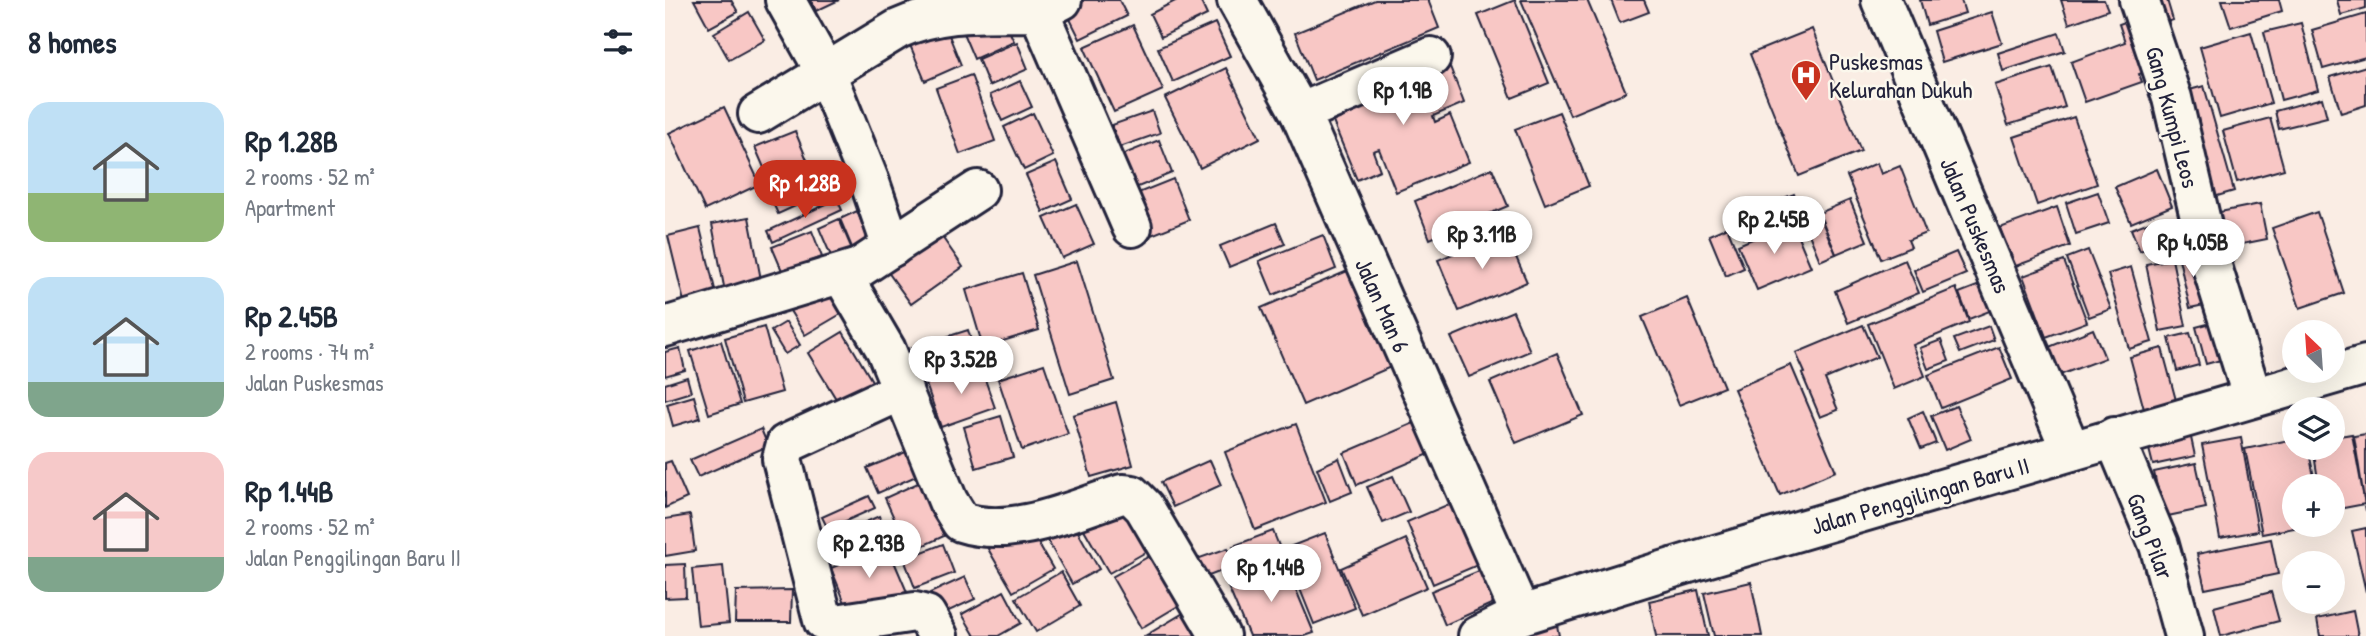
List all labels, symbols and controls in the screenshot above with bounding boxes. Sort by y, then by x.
text: 8 homes [28,22,116,62]
icon: filters [599,23,637,61]
street label: Gang Kumpi Leos [2139,43,2207,191]
place label: Puskesmas Kelurahan Dukuh [1829,45,1972,105]
hospital icon: Puskesmas Kelurahan Dukuh [1789,58,1823,102]
pin: Rp 1.9B [1338,68,1468,127]
text: Rp 1.9B [1374,74,1432,105]
text: Rp 1.28B [245,121,338,161]
icon: home [84,130,168,214]
street label: Jalan Puskesmas [1933,152,2019,298]
pin: Rp 1.28B [733,160,877,220]
text: 2 rooms · 52 m² [245,161,375,192]
text: Rp 1.28B [769,167,841,198]
text: Apartment [245,192,335,223]
pin: Rp 2.45B [1702,196,1846,256]
text: Rp 2.45B [1738,203,1810,234]
pin: Rp 3.11B [1410,212,1554,271]
text: Rp 3.11B [1447,218,1517,249]
pin: Rp 4.05B [2121,219,2265,279]
text: Rp 4.05B [2158,226,2228,257]
street label: Jalan Man 6 [1348,253,1418,357]
text: Rp 2.45B [245,296,338,336]
icon: home [84,305,168,389]
north arrow [2282,320,2345,383]
map controls [2282,320,2345,614]
text: 2 rooms · 74 m² [245,336,374,367]
pin: Rp 3.52B [889,336,1033,396]
text: Rp 3.52B [925,343,997,374]
text: Jalan Puskesmas [245,367,384,398]
button: layers [2282,397,2345,460]
street label: Jalan Penggilingan Baru II [1807,449,2033,541]
text: Rp 1.44B [245,471,333,511]
button: + [2282,474,2345,537]
icon: home [84,480,168,564]
street label: Gang Pilar [2120,488,2182,584]
text: 2 rooms · 52 m² [245,511,375,542]
pin: Rp 2.93B [797,520,941,580]
text: Rp 2.93B [833,527,905,558]
text: Jalan Penggilingan Baru II [245,542,461,573]
pin: Rp 1.44B [1199,544,1343,604]
text: Rp 1.44B [1237,551,1305,582]
button: − [2282,551,2345,614]

